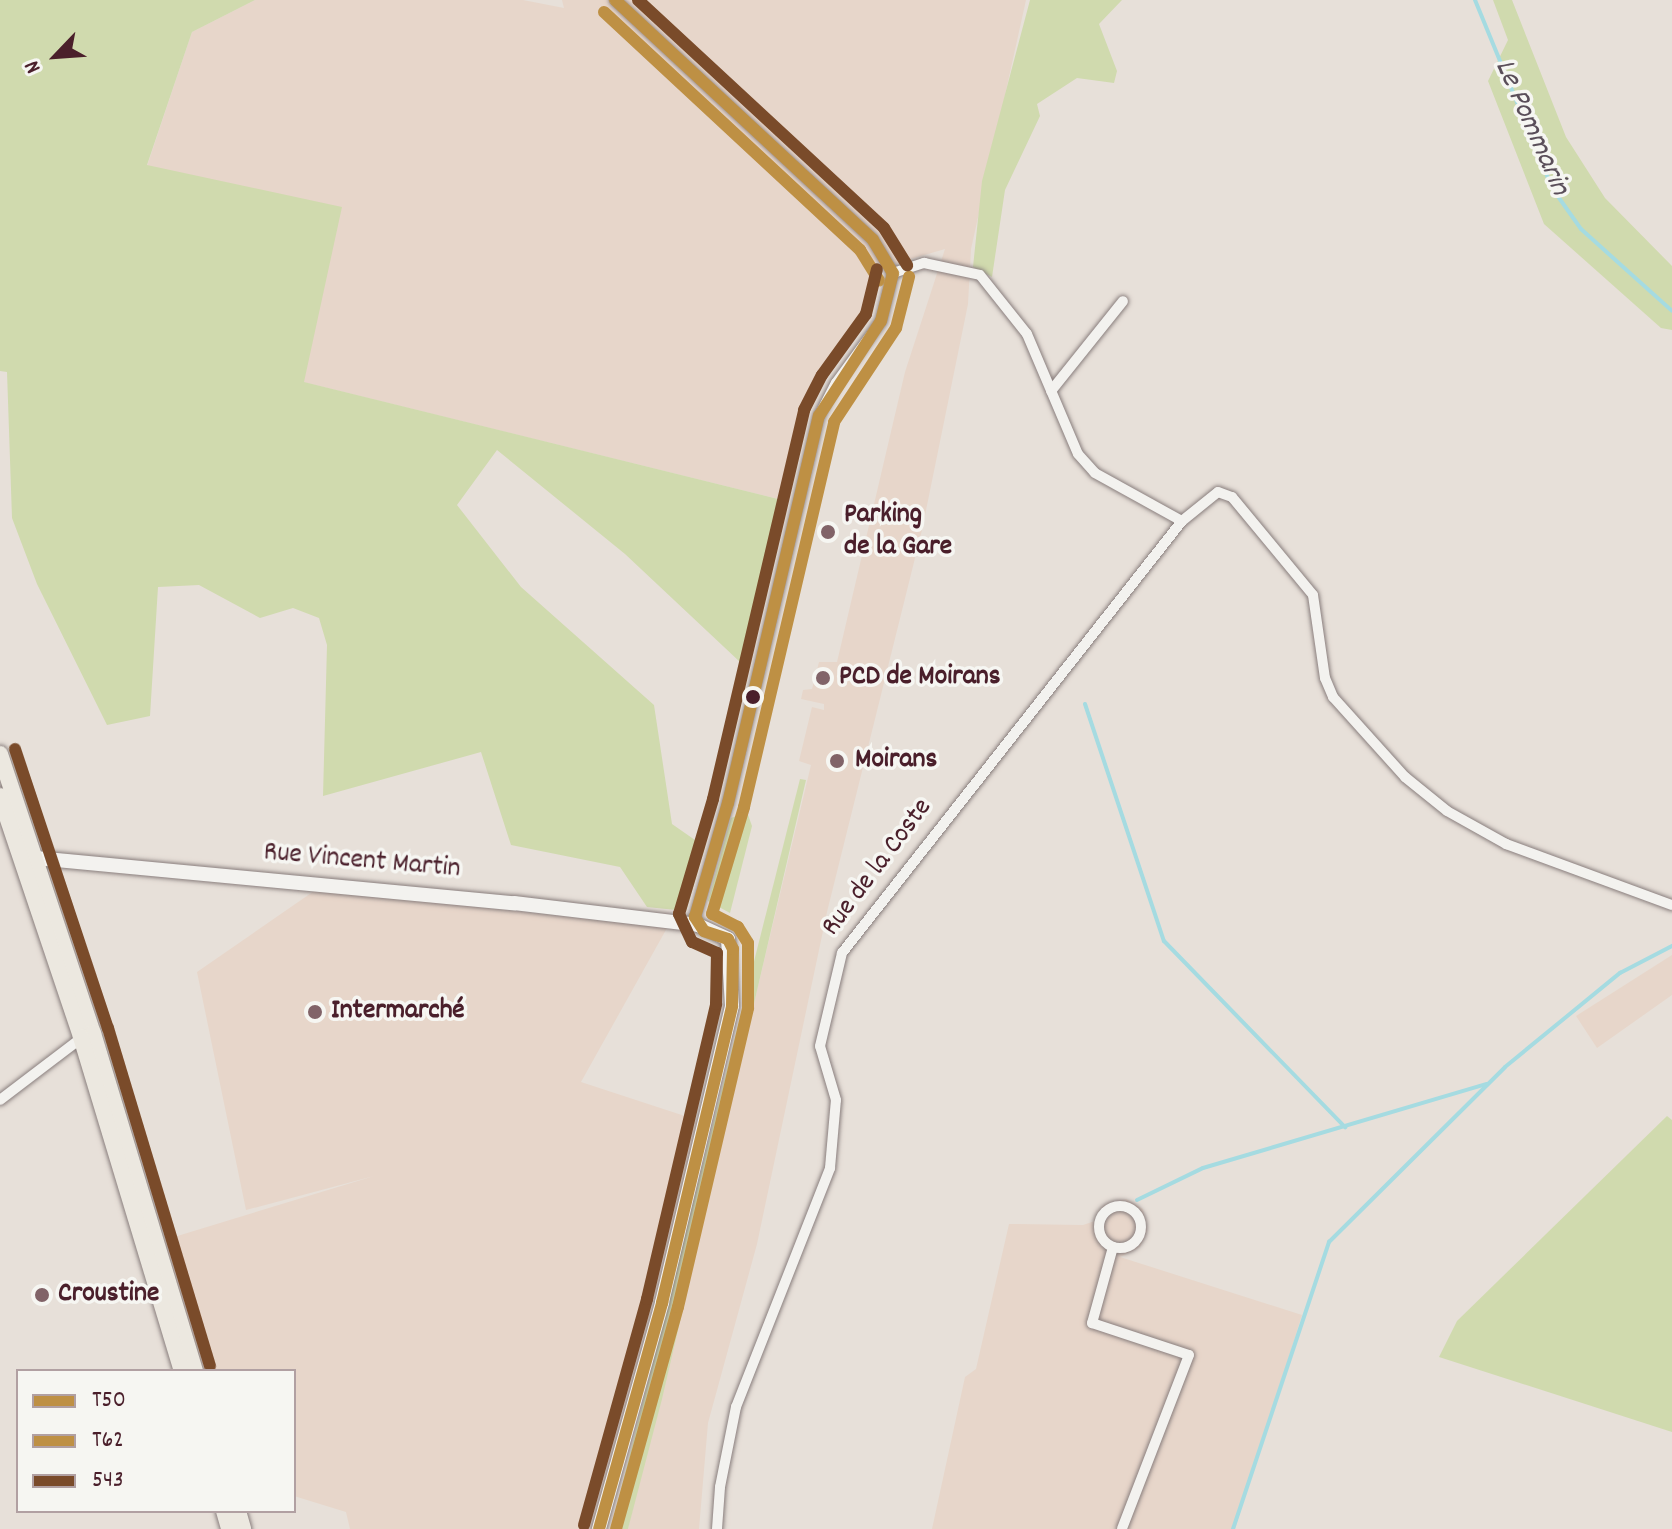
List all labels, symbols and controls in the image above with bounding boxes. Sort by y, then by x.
north arrow [16,16,96,96]
water label: Le Pommarin [1484,54,1576,202]
text: N [17,55,50,78]
place label: Parking de la Gare [844,499,952,565]
marker: Parking de la Gare [819,523,837,541]
place label: PCD de Moirans [839,661,1001,695]
marker: PCD de Moirans [814,669,832,687]
unlabelled marker [745,689,761,705]
place label: Moirans [855,744,937,778]
marker: Moirans [826,750,848,772]
street label: Rue de la Coste [815,793,941,943]
street label: Rue Vincent Martin [262,837,462,887]
place label: Intermarché [331,995,465,1029]
marker: Intermarché [306,1003,324,1021]
place label: Croustine [58,1278,159,1312]
marker: Croustine [33,1286,51,1304]
legend [16,1369,296,1513]
text: T50 [92,1384,126,1418]
text: T62 [92,1424,124,1458]
text: 543 [92,1464,124,1498]

